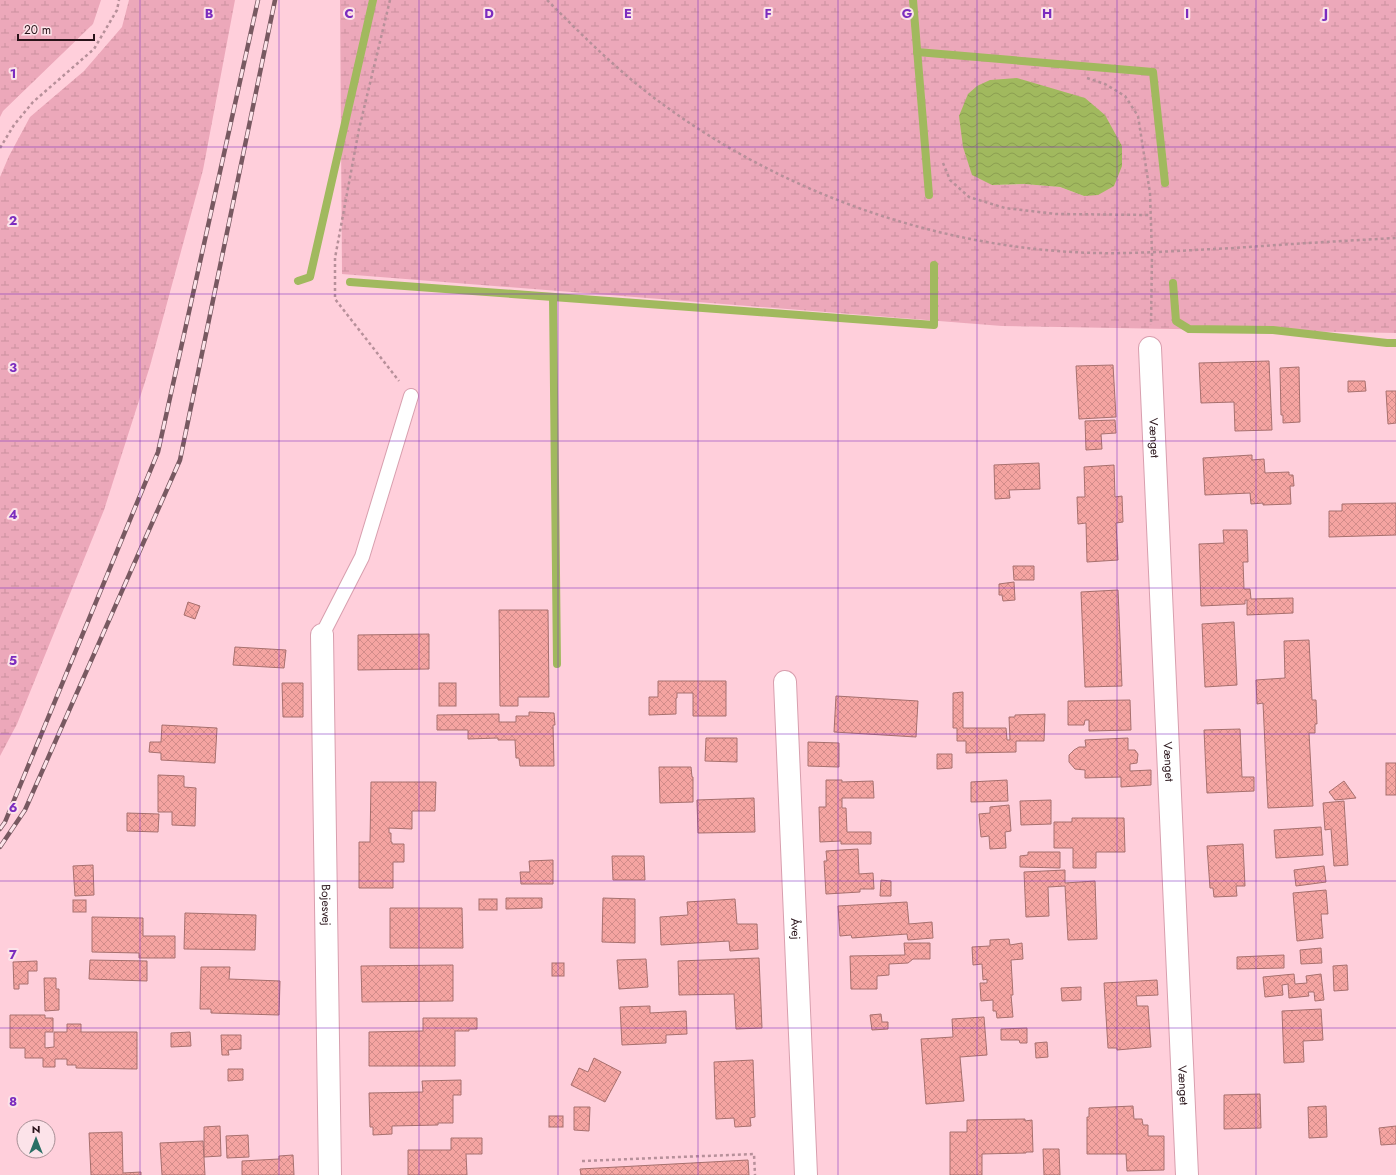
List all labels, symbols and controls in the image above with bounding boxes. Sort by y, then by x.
text: B [205,4,214,23]
text: C [344,4,354,23]
text: D [484,4,494,23]
text: E [624,4,632,23]
text: F [764,4,772,23]
text: G [902,4,913,23]
text: H [1042,4,1052,23]
text: I [1185,4,1189,23]
text: J [1321,4,1328,23]
scale bar [18,16,94,42]
text: 20 m [24,21,51,39]
text: 1 [10,64,16,83]
text: 2 [9,211,17,230]
text: 3 [9,358,17,377]
street label: Vænget [1144,417,1164,458]
text: 4 [8,505,18,524]
text: 5 [9,651,17,670]
street label: Vænget [1159,741,1178,782]
text: 6 [9,798,18,817]
street label: Bojesvej [317,884,335,926]
street label: Åvej [786,918,805,940]
text: 7 [9,945,17,964]
street label: Vænget [1173,1065,1193,1106]
text: 8 [9,1092,17,1111]
north arrow [16,1119,56,1159]
text: N [32,1121,40,1137]

